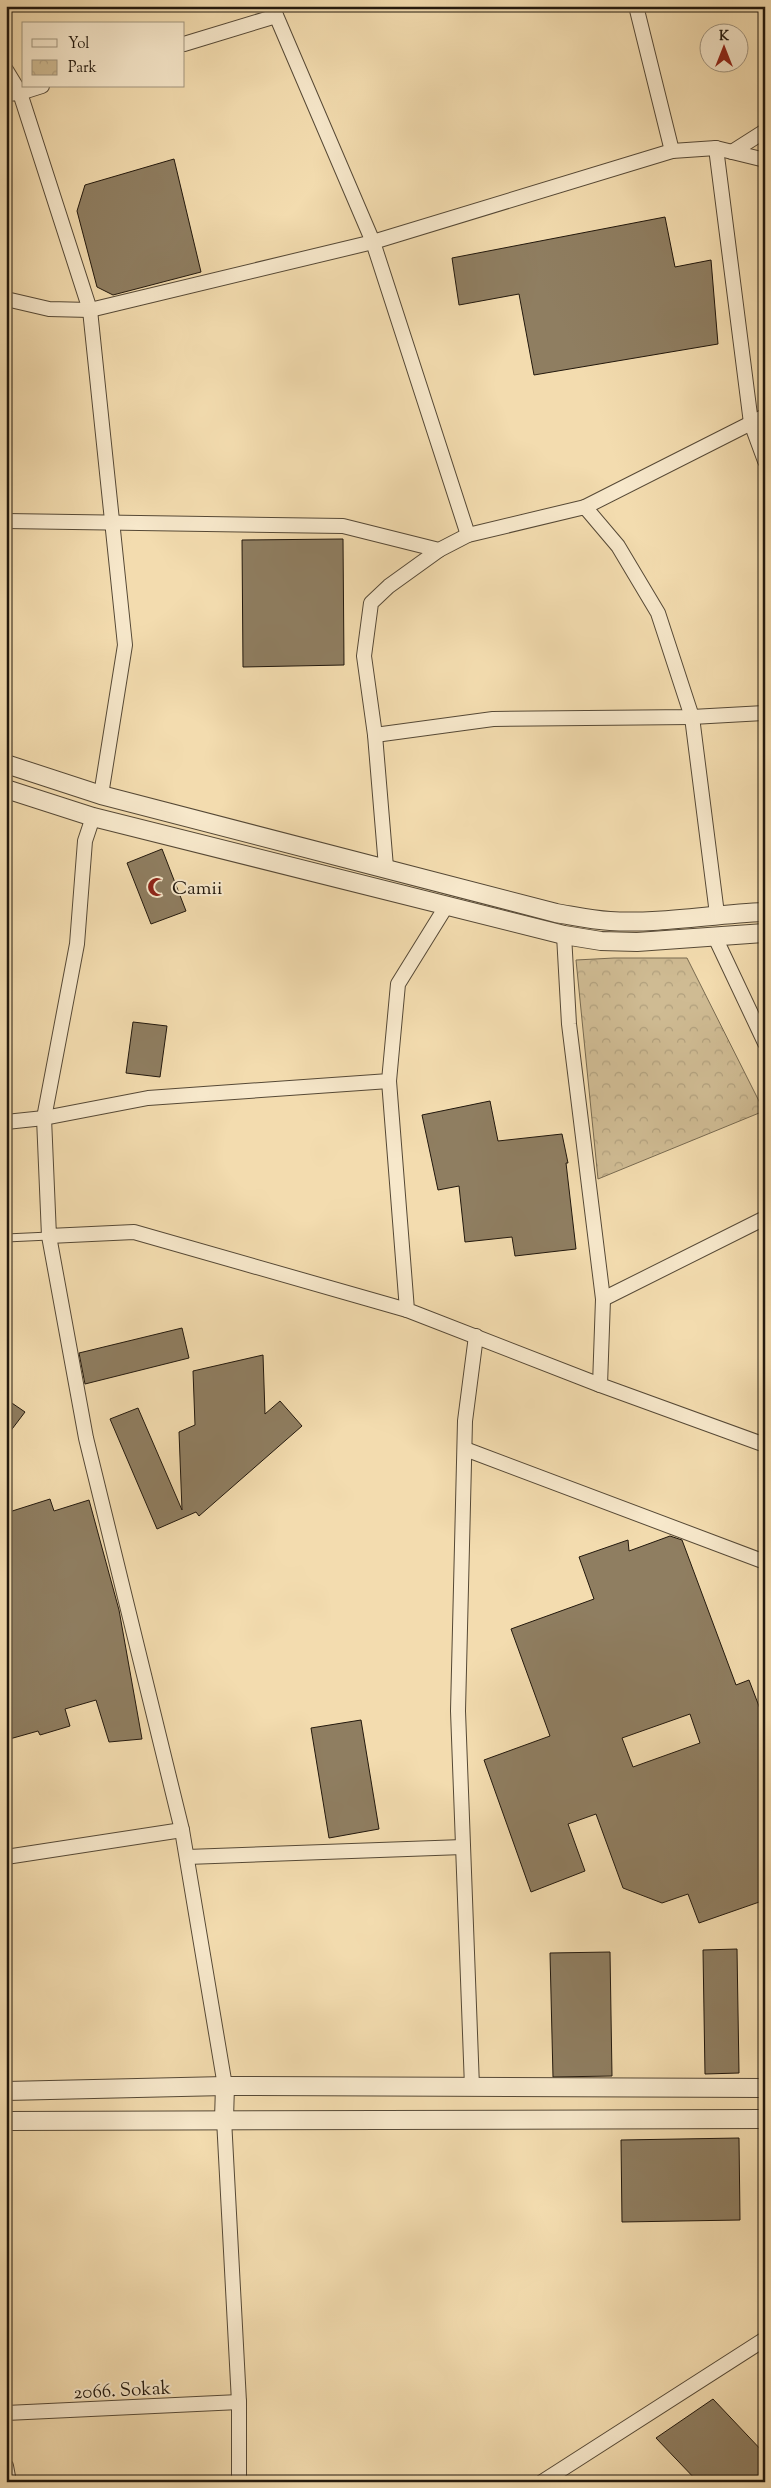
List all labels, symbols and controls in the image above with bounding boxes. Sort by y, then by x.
legend [22,22,185,88]
north arrow [698,22,748,72]
text: K [719,27,730,47]
text: Yol [68,34,90,55]
text: Park [68,58,97,79]
mosque icon: Camii [146,876,168,898]
place label: Camii [172,876,222,903]
street label: 2066. Sokak [73,2375,172,2408]

